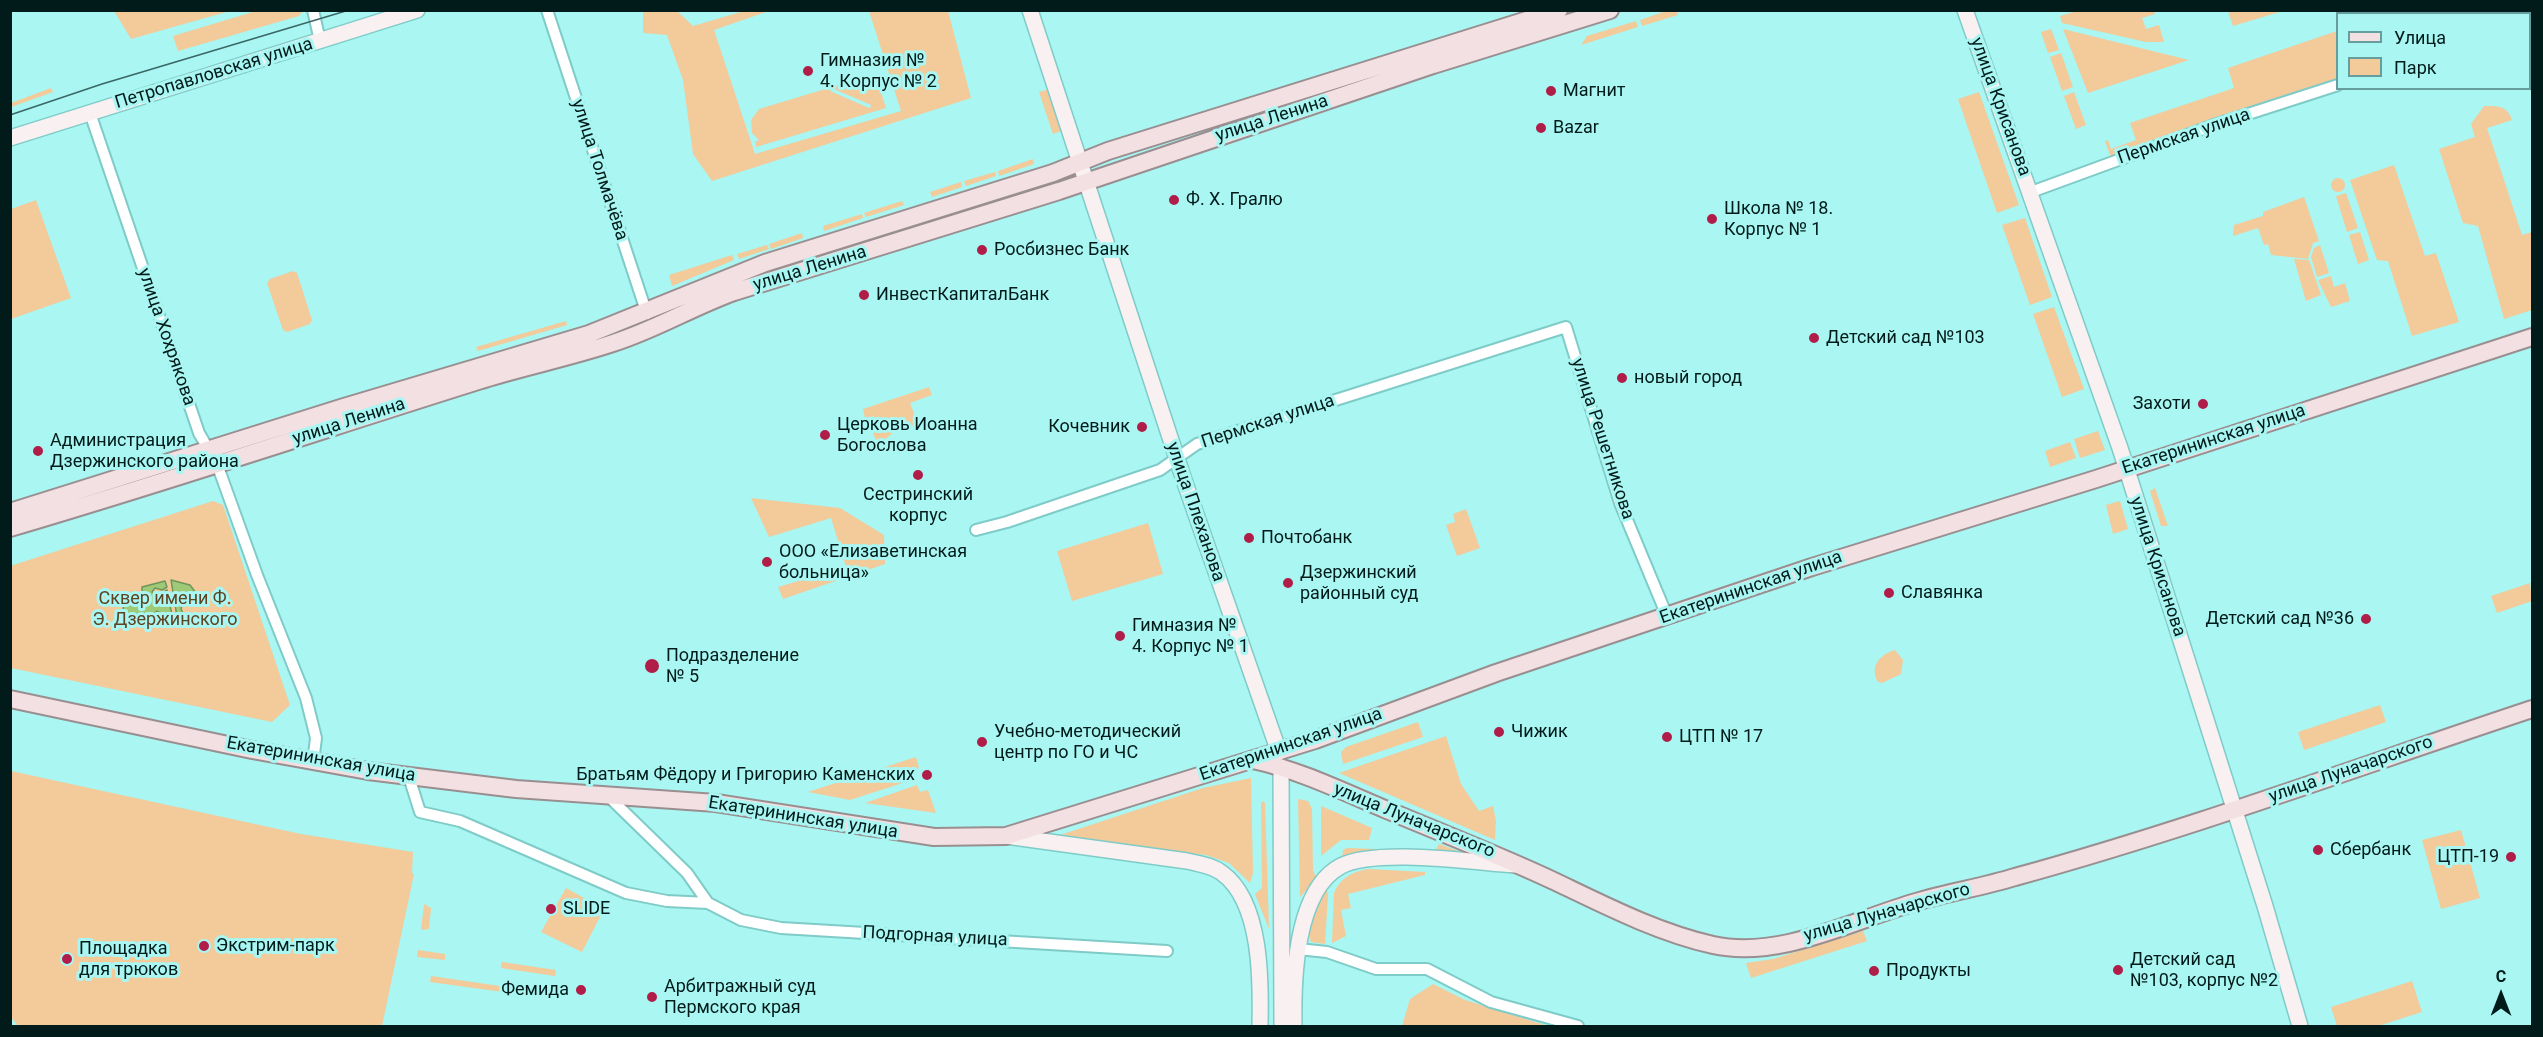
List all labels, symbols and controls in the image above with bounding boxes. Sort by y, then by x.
legend [2336,12,2531,90]
text: Улица [2394,27,2446,48]
street label: Петропавловская улица [113,34,315,114]
street label: улица Крисанова [1965,35,2035,179]
place label: Гимназия № 4. Корпус № 2 [820,50,937,92]
text: Парк [2394,57,2436,78]
marker: Гимназия № 4. Корпус № 2 [801,64,815,78]
place label: Магнит [1563,80,1625,102]
marker: Магнит [1544,84,1558,98]
street label: улица Ленина [1213,91,1331,147]
street label: улица Толмачёва [566,97,632,243]
street label: Пермская улица [2115,104,2253,170]
place label: Bazar [1553,117,1599,139]
marker: Bazar [1534,121,1548,135]
place label: Ф. Х. Гралю [1186,189,1283,211]
marker: Ф. Х. Гралю [1167,193,1181,207]
place label: Школа № 18. Корпус № 1 [1724,198,1833,240]
marker: Школа № 18. Корпус № 1 [1705,212,1719,226]
place label: Росбизнес Банк [994,239,1129,261]
street label: улица Ленина [751,242,869,296]
marker: Росбизнес Банк [975,243,989,257]
street label: улица Хохрякова [132,265,200,409]
place label: ИнвестКапиталБанк [876,284,1049,306]
marker: ИнвестКапиталБанк [857,288,871,302]
place label: Детский сад №103 [1826,327,1985,349]
marker: Детский сад №103 [1807,331,1821,345]
street label: улица Решетникова [1566,356,1638,522]
place label: новый город [1634,367,1742,389]
marker: новый город [1615,371,1629,385]
street label: Пермская улица [1199,390,1337,454]
place label: Захоти [2133,393,2191,415]
street label: улица Ленина [290,394,408,450]
marker: Захоти [2196,397,2210,411]
street label: Екатерининская улица [2120,400,2308,480]
place label: Церковь Иоанна Богослова [837,414,978,456]
place label: Кочевник [1048,416,1130,438]
marker: Кочевник [1135,420,1149,434]
marker: Церковь Иоанна Богослова [818,428,832,442]
place label: Администрация Дзержинского района [50,430,239,472]
street label: улица Плеханова [1161,439,1229,585]
marker: Администрация Дзержинского района [31,444,45,458]
marker: Сестринский корпус [911,468,925,482]
place label: Сестринский корпус [863,484,973,526]
street label: улица Крисанова [2124,494,2190,640]
place label: Почтобанк [1261,527,1352,549]
marker: Почтобанк [1242,531,1256,545]
place label: ООО «Елизаветинская больница» [779,541,967,584]
street label: Екатерининская улица [1657,547,1845,629]
marker: ООО «Елизаветинская больница» [760,555,774,569]
place label: Дзержинский районный суд [1300,562,1418,604]
marker: Дзержинский районный суд [1281,576,1295,590]
place label: Славянка [1901,582,1983,604]
marker: Славянка [1882,586,1896,600]
park label: Сквер имени Ф. Э. Дзержинского [93,588,237,630]
place label: Детский сад №36 [2205,608,2354,630]
marker: Детский сад №36 [2359,612,2373,626]
place label: Гимназия № 4. Корпус № 1 [1132,615,1249,658]
marker: Гимназия № 4. Корпус № 1 [1113,629,1127,643]
place label: Подразделение № 5 [666,645,799,688]
marker: Подразделение № 5 [643,657,661,675]
street label: Екатерининская улица [1197,704,1385,786]
place label: Учебно-методический центр по ГО и ЧС [994,721,1181,764]
place label: Чижик [1511,721,1568,743]
marker: Чижик [1492,725,1506,739]
place label: ЦТП № 17 [1679,726,1763,748]
marker: ЦТП № 17 [1660,730,1674,744]
street label: улица Луначарского [2266,732,2436,808]
street label: Екатерининская улица [225,733,417,787]
marker: Учебно-методический центр по ГО и ЧС [975,735,989,749]
place label: Братьям Фёдору и Григорию Каменских [576,764,915,786]
marker: Братьям Фёдору и Григорию Каменских [920,768,934,782]
street label: улица Луначарского [1330,779,1498,863]
street label: Екатерининская улица [707,792,899,844]
place label: Сбербанк [2330,839,2411,861]
marker: Сбербанк [2311,843,2325,857]
place label: ЦТП-19 [2437,846,2499,868]
marker: ЦТП-19 [2504,850,2518,864]
street label: улица Луначарского [1801,879,1973,947]
place label: SLIDE [563,898,610,920]
marker: SLIDE [544,902,558,916]
street label: Подгорная улица [862,922,1008,952]
place label: Экстрим-парк [216,935,335,957]
place label: Площадка для трюков [79,938,178,980]
marker: Экстрим-парк [197,939,211,953]
place label: Детский сад №103, корпус №2 [2130,949,2278,992]
marker: Площадка для трюков [60,952,74,966]
place label: Прoдукты [1886,960,1971,982]
marker: Детский сад №103, корпус №2 [2111,963,2125,977]
marker: Прoдукты [1867,964,1881,978]
north arrow [2471,965,2531,1025]
text: С [2496,967,2506,986]
place label: Арбитражный суд Пермского края [664,976,816,1018]
place label: Фемида [501,979,569,1001]
marker: Фемида [574,983,588,997]
marker: Арбитражный суд Пермского края [645,990,659,1004]

